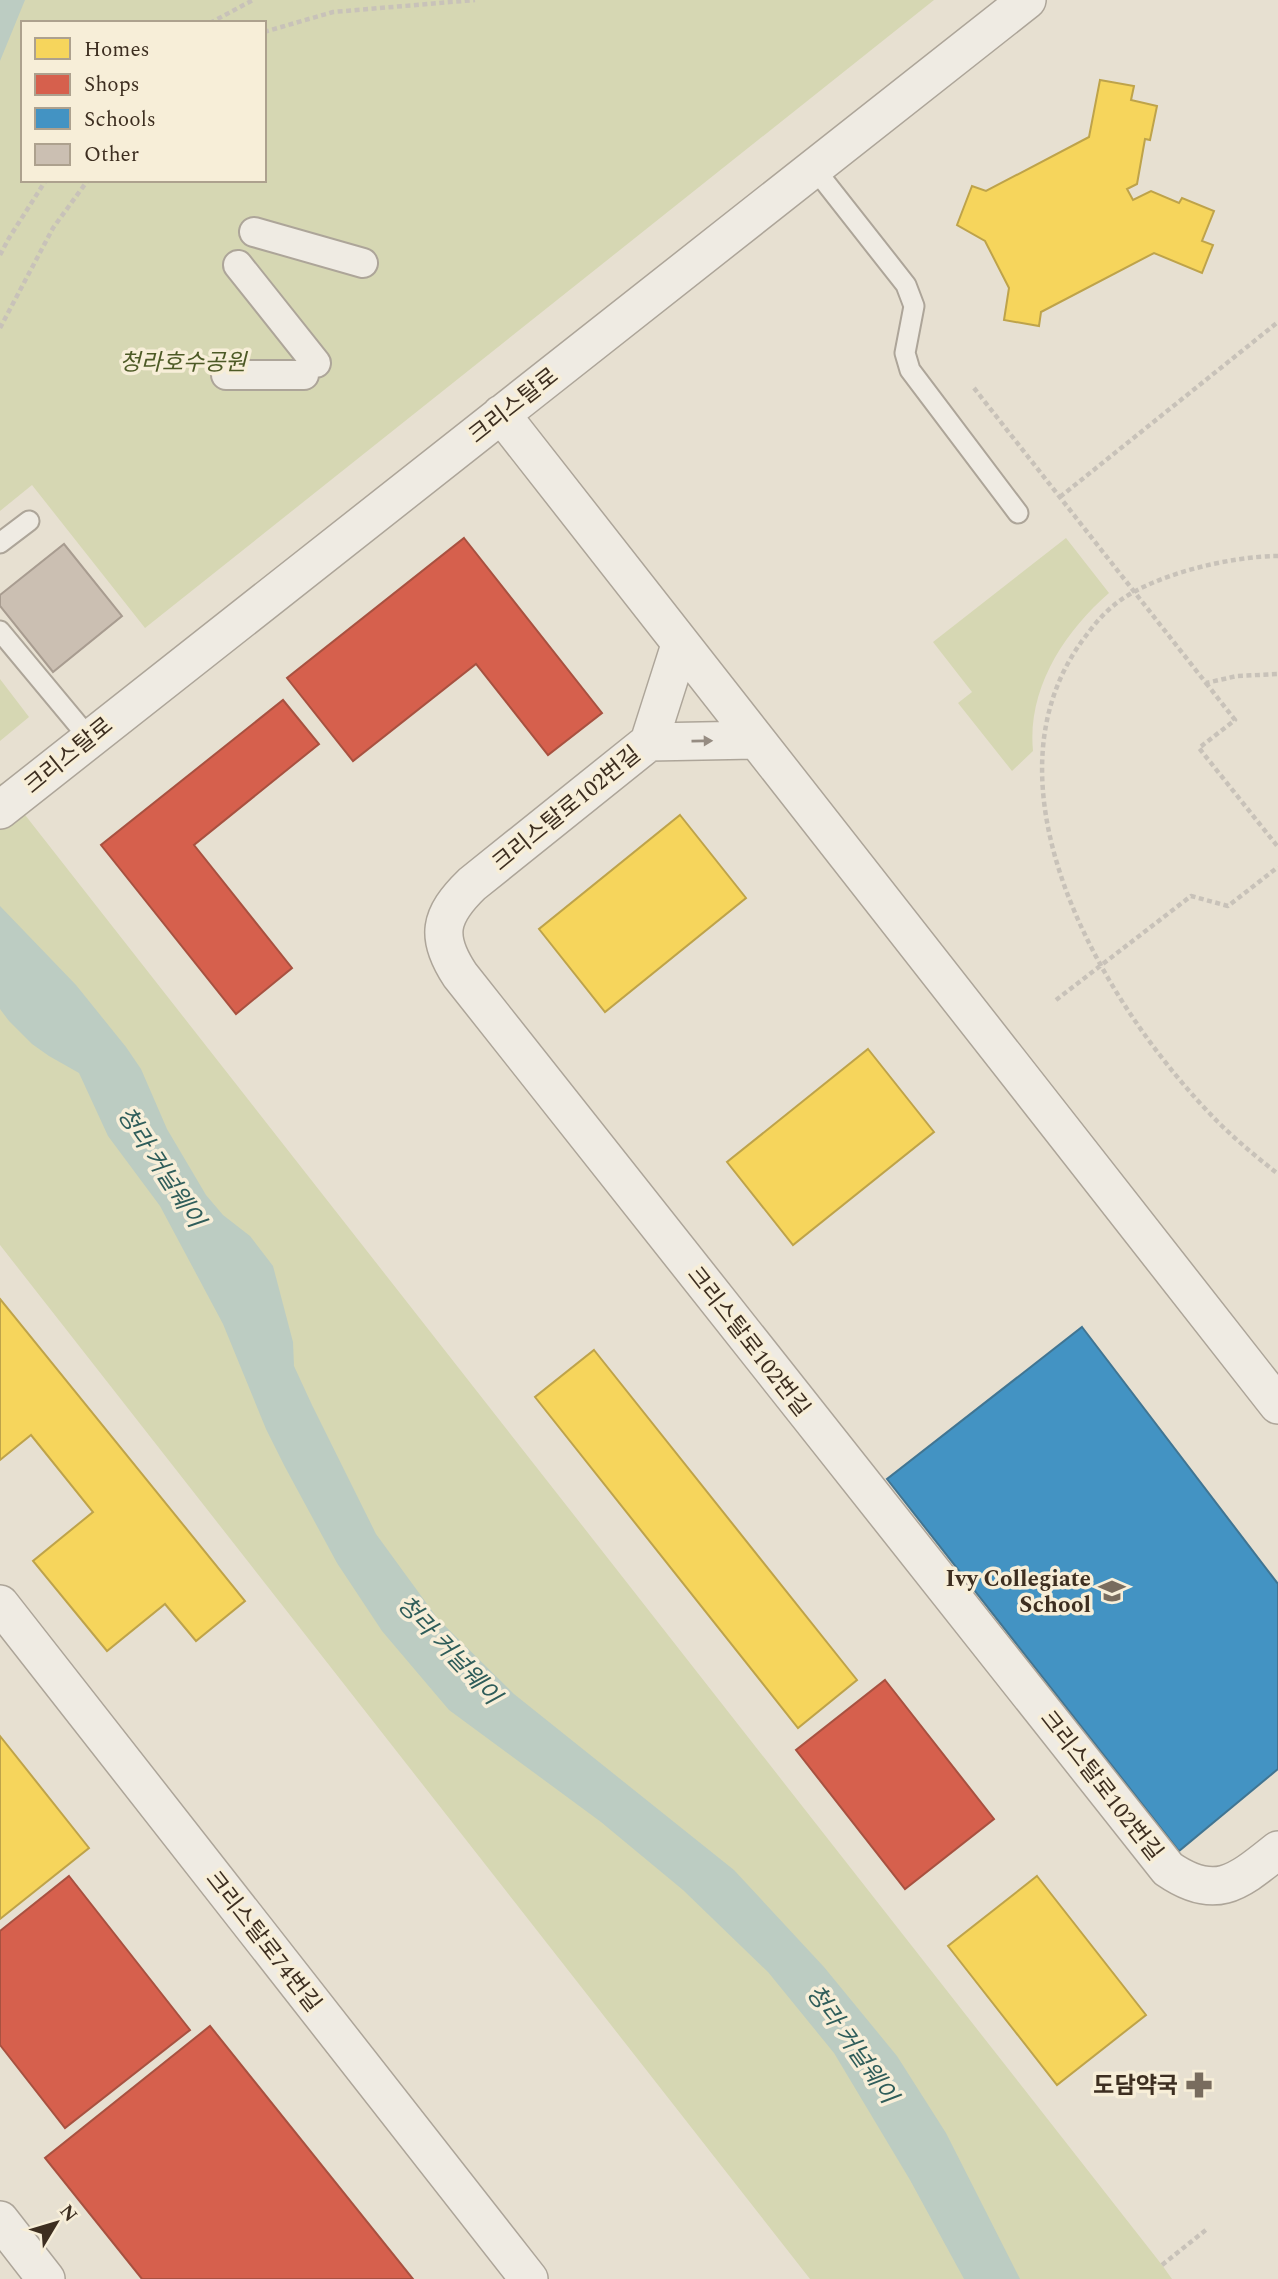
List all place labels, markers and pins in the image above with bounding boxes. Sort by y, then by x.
place label: Ivy Collegiate School [946,1562,1091,1623]
school or university icon: Ivy Collegiate School [1097,1576,1127,1606]
place label: 도담약국 [1093,2069,1178,2104]
pharmacy icon: 도담약국 [1184,2070,1214,2100]

